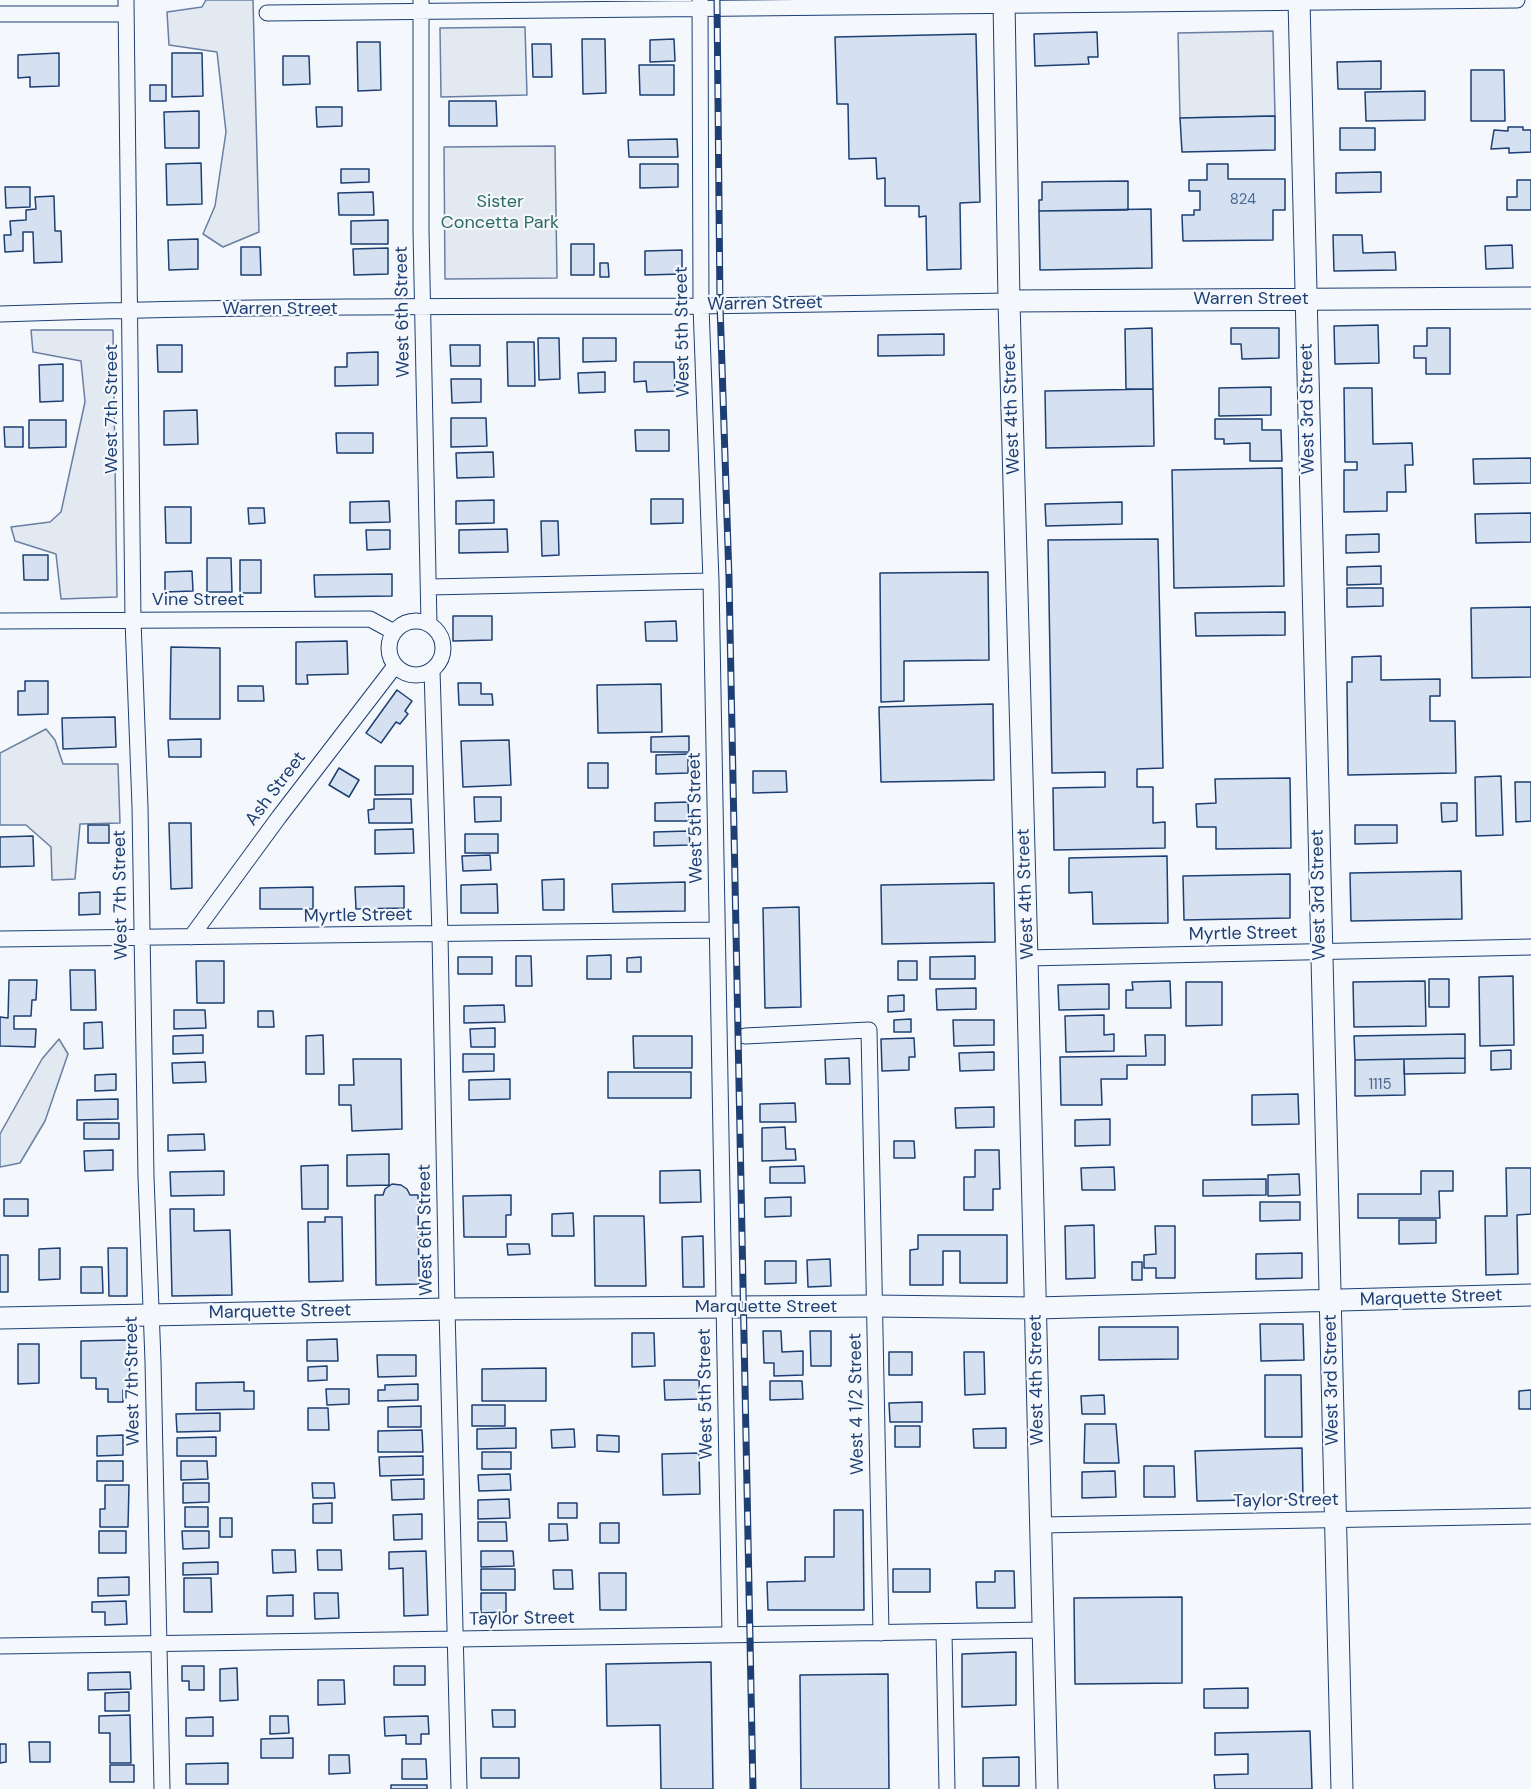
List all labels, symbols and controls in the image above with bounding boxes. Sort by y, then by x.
park label: Sister Concetta Park [441,191,559,234]
house number: 824 [1230,191,1256,209]
street label: West 6th Street [391,246,415,378]
street label: West 5th Street [671,266,695,398]
street label: Warren Street [1193,288,1309,310]
street label: Warren Street [707,292,823,316]
street label: Warren Street [222,298,338,320]
street label: West 4th Street [999,343,1025,475]
street label: West 3rd Street [1296,343,1320,475]
street label: West 7th Street [101,344,123,474]
street label: Vine Street [152,589,244,611]
street label: Ash Street [241,748,311,830]
street label: West 5th Street [684,752,708,884]
street label: West 4th Street [1013,828,1039,960]
street label: West 3rd Street [1307,829,1331,961]
street label: West 7th Street [109,830,133,960]
street label: Myrtle Street [303,904,413,928]
street label: Myrtle Street [1188,922,1298,946]
house number: 1115 [1368,1076,1392,1094]
street label: West 6th Street [414,1164,438,1296]
street label: Marquette Street [1359,1285,1503,1311]
street label: Marquette Street [695,1296,837,1318]
street label: Marquette Street [208,1300,352,1324]
street label: West 4th Street [1025,1314,1049,1446]
street label: West 3rd Street [1320,1314,1344,1446]
street label: West 7th Street [121,1316,145,1446]
street label: West 5th Street [694,1328,718,1460]
street label: West 4 1/2 Street [845,1333,869,1475]
street label: Taylor Street [1233,1489,1339,1513]
street label: Taylor Street [469,1607,575,1631]

